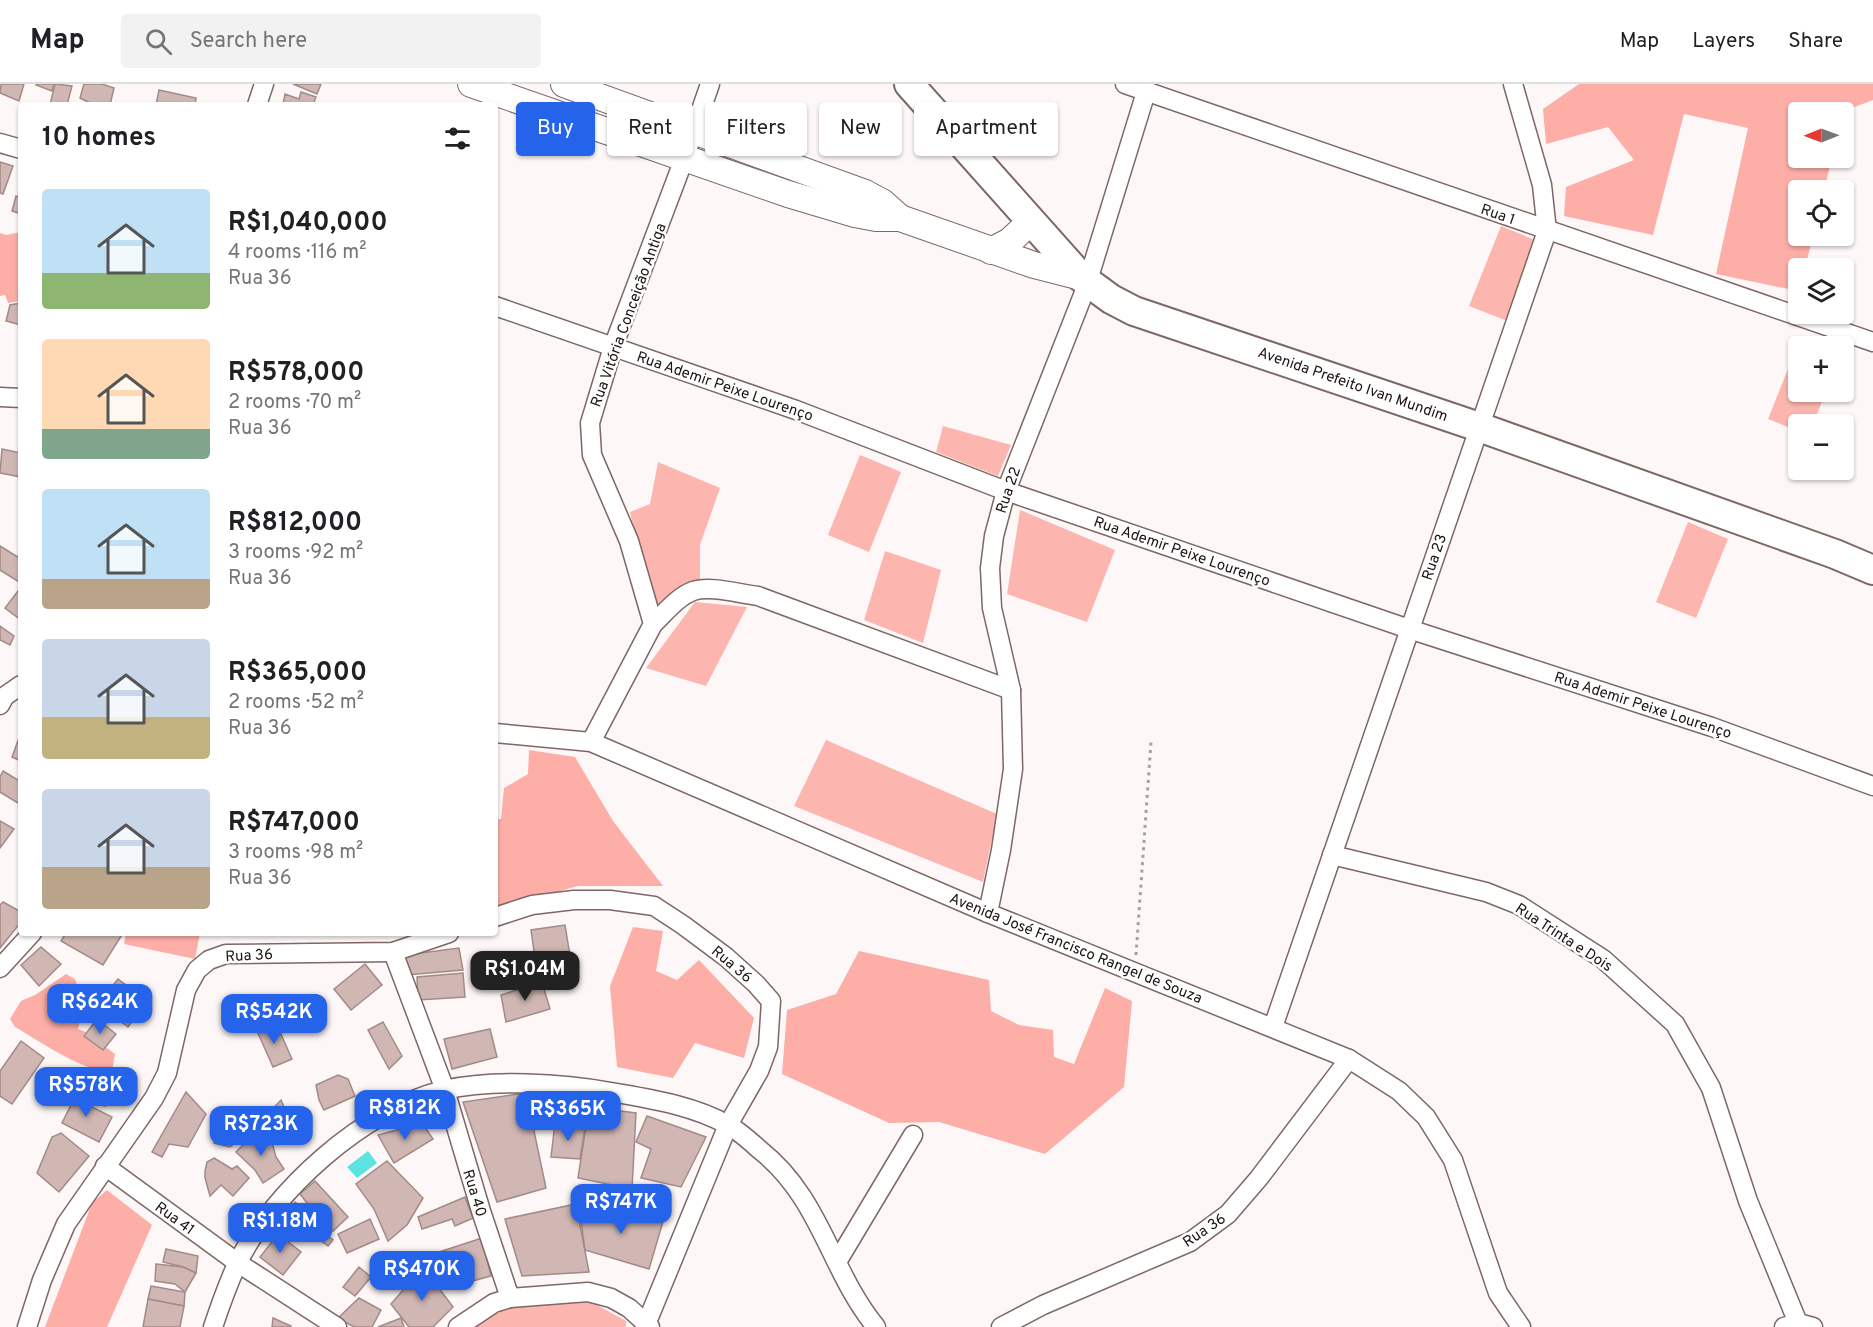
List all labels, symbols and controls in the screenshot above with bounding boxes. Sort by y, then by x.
search box [121,14,541,68]
text: Map [30,23,85,59]
icon: search [142,25,175,58]
text: Search here [190,28,307,55]
text: Map [1620,28,1659,55]
text: Layers [1692,28,1755,55]
text: Share [1788,28,1843,55]
chip: Buy [516,102,595,156]
chip: Rent [607,102,693,156]
chip: Filters [705,102,807,156]
chip: New [819,102,902,156]
chip: Apartment [914,102,1058,156]
north arrow [1788,102,1854,168]
map controls [1788,102,1854,480]
text: 10 homes [42,122,156,155]
icon: filters [441,122,474,155]
button: locate [1788,180,1854,246]
street label: Rua 1 [1478,201,1517,230]
text: R$1,040,000 [228,207,388,240]
icon: home [90,213,162,285]
street label: Rua Vitória Conceição Antiga [587,221,672,410]
text: 4 rooms · 116 m² [228,240,366,266]
button: layers [1788,258,1854,324]
text: Rua 36 [228,266,292,292]
button: + [1788,336,1854,402]
street label: Avenida Prefeito Ivan Mundim [1255,344,1450,427]
street label: Rua Ademir Peixe Lourenço [634,348,815,427]
text: R$578,000 [228,357,364,390]
icon: home [90,363,162,435]
text: 2 rooms · 70 m² [228,390,361,416]
button: − [1788,414,1854,480]
text: Rua 36 [228,416,292,442]
street label: Rua 22 [993,465,1026,516]
text: R$812,000 [228,507,362,540]
icon: home [90,513,162,585]
street label: Rua Ademir Peixe Lourenço [1091,513,1272,592]
street label: Rua 23 [1419,532,1452,583]
text: 3 rooms · 92 m² [228,540,363,566]
text: Rua 36 [228,566,292,592]
text: R$365,000 [228,657,367,690]
icon: home [90,663,162,735]
street label: Rua Ademir Peixe Lourenço [1551,669,1734,744]
text: 2 rooms · 52 m² [228,690,364,716]
text: Rua 36 [228,716,292,742]
text: R$747,000 [228,807,360,840]
icon: home [90,813,162,885]
text: 3 rooms · 98 m² [228,840,363,866]
text: Rua 36 [228,866,292,892]
street label: Avenida José Francisco Rangel de Souza [946,890,1205,1009]
street label: Rua Trinta e Dois [1511,900,1615,977]
street label: Rua 36 [707,943,755,988]
street label: Rua 36 [225,946,273,967]
pin: R$1.04M [470,951,580,1002]
text: R$1.04M [484,957,566,983]
pin: R$624K [51,984,149,1035]
text: R$624K [61,990,139,1016]
pin: R$542K [225,994,323,1045]
text: R$542K [235,1000,313,1026]
pin: R$578K [37,1067,135,1118]
text: R$578K [49,1073,123,1099]
pin: R$812K [356,1090,454,1141]
pin: R$365K [519,1091,617,1142]
text: R$812K [369,1096,441,1122]
text: R$365K [530,1097,606,1123]
pin: R$723K [212,1106,310,1157]
text: R$723K [224,1112,298,1138]
street label: Rua 40 [457,1167,490,1219]
pin: R$747K [572,1184,670,1235]
text: R$747K [585,1190,657,1216]
street label: Rua 41 [150,1198,198,1240]
pin: R$1.18M [225,1203,335,1254]
text: R$1.18M [242,1209,318,1235]
street label: Rua 36 [1180,1210,1230,1252]
pin: R$470K [373,1251,471,1302]
text: R$470K [384,1257,460,1283]

